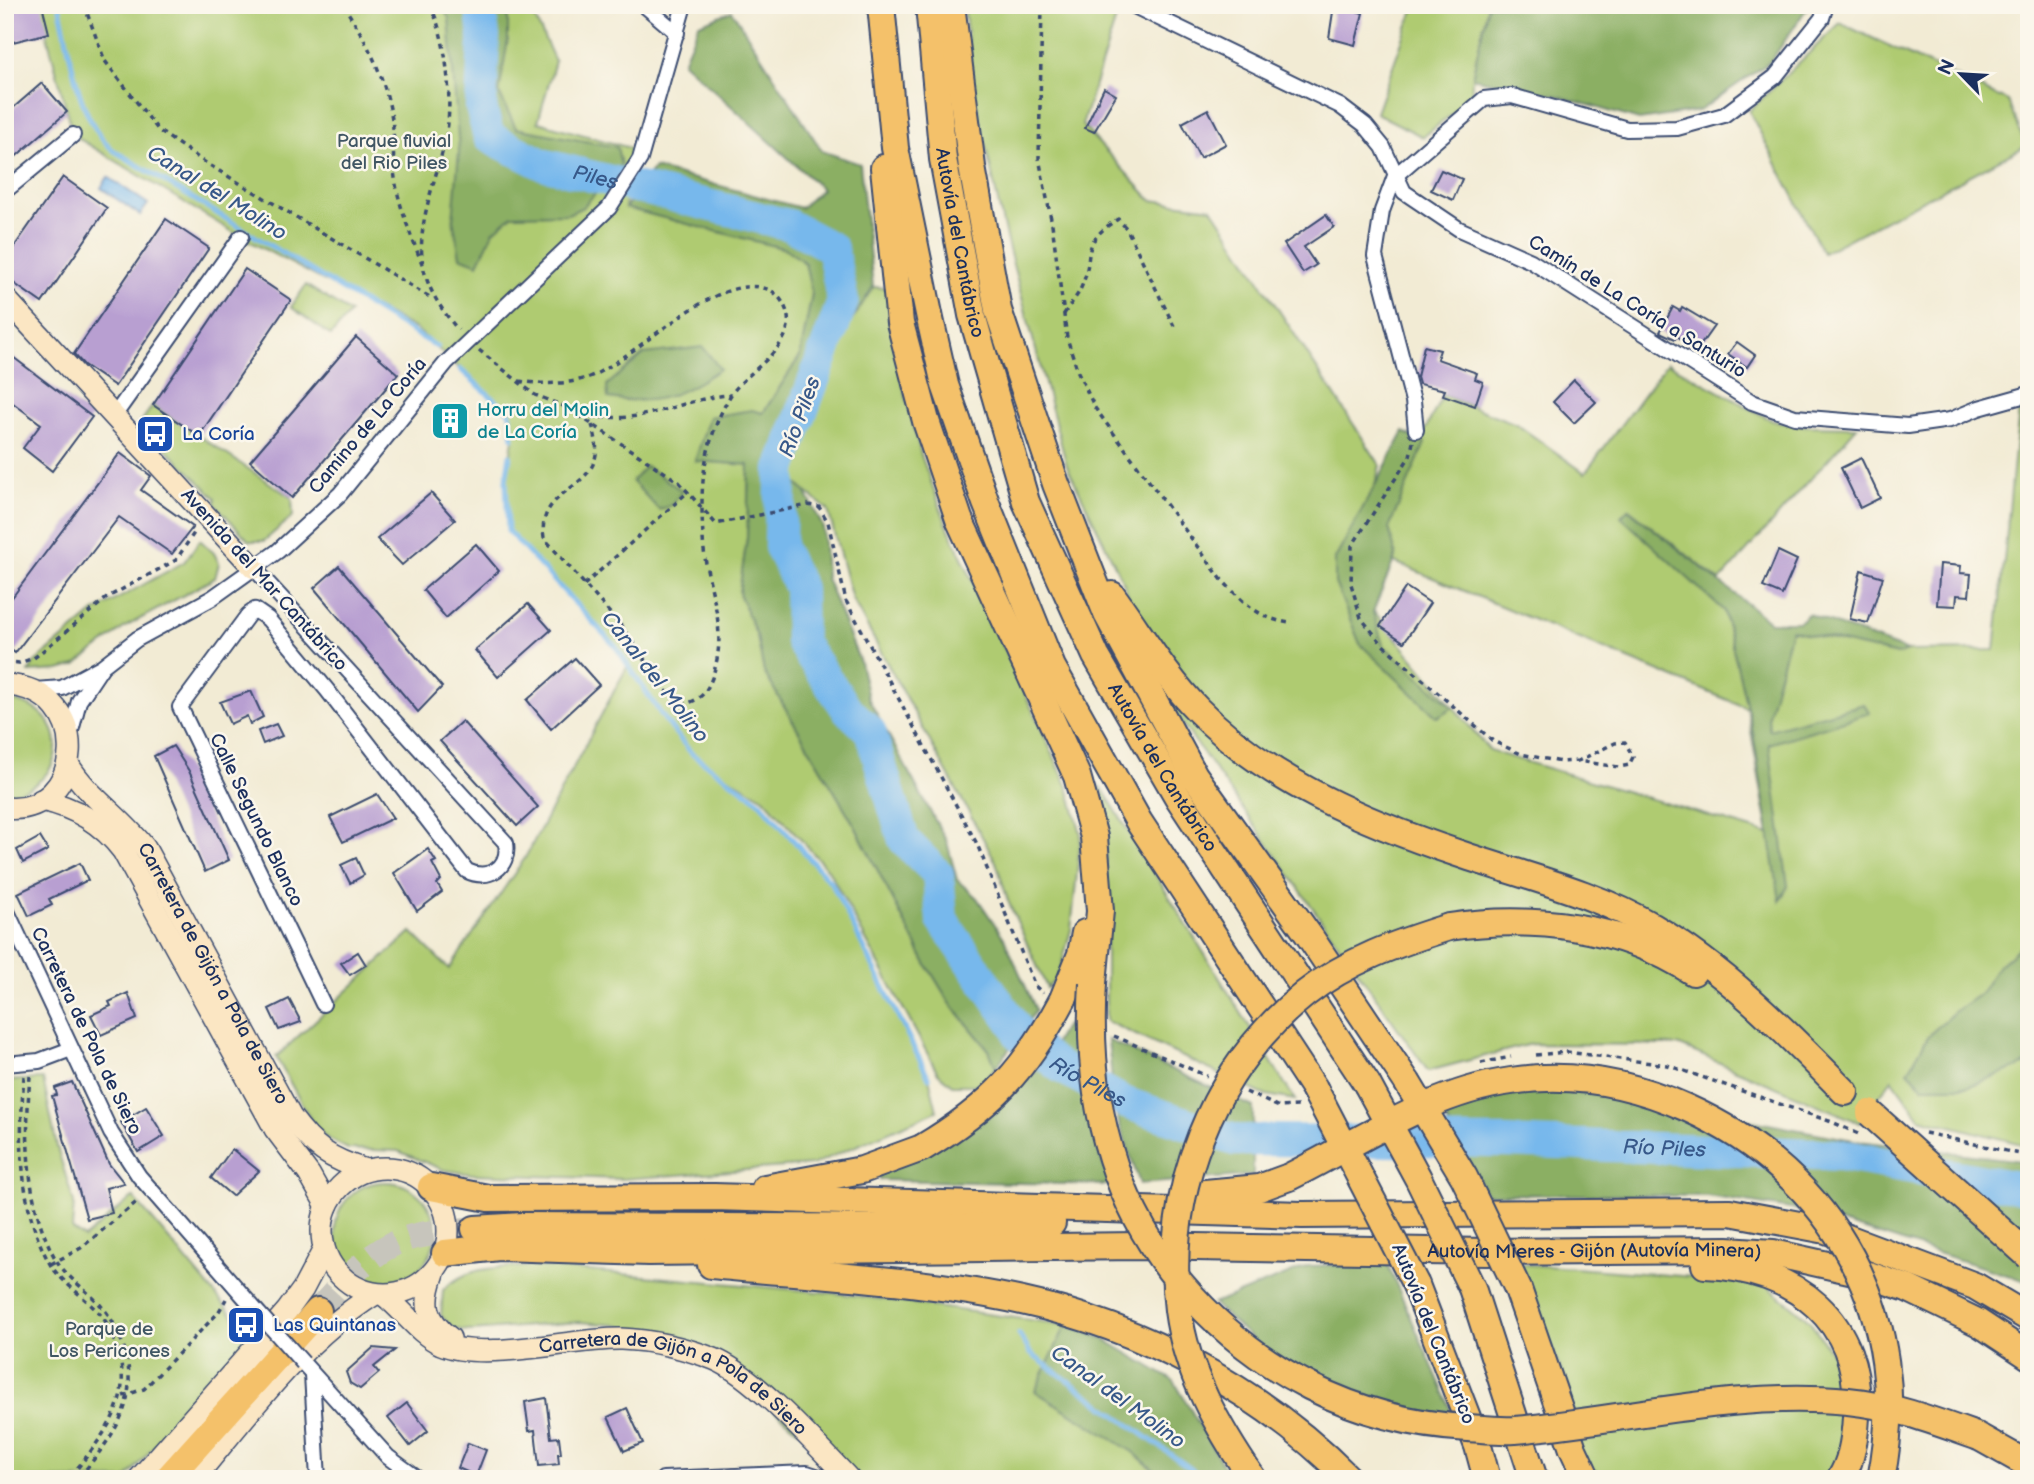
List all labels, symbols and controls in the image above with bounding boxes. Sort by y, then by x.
north arrow [1926,38,1996,108]
text: N [1934,56,1960,79]
park label: Parque fluvial del Rio Piles [337,130,451,175]
water label: Canal del Molino [143,140,291,246]
street label: Autovía del Cantábrico [931,147,989,340]
water label: Piles [570,160,621,195]
street label: Camín de La Coría a Santurio [1524,230,1750,384]
street label: Camino de La Coría [304,353,432,499]
water label: Río Piles [774,373,826,460]
place label: Horru del Molin de La Coría [477,399,609,444]
building icon: Horru del Molin de La Coría [429,400,471,442]
bus stop icon: La Coría [134,413,176,455]
place label: La Coría [182,423,255,446]
street label: Avenida del Mar Cantábrico [176,484,352,676]
water label: Canal del Molino [596,606,714,748]
street label: Autovía del Cantábrico [1103,679,1222,856]
street label: Calle Segundo Blanco [204,730,308,910]
street label: Carretera de Gijón a Pola de Siero [133,839,293,1108]
street label: Carretera de Pola de Siero [26,923,146,1139]
water label: Río Piles [1044,1051,1131,1113]
water label: Río Piles [1622,1134,1707,1162]
street label: Autovía Mieres - Gijón (Autovía Minera) [1427,1238,1762,1264]
street label: Autovía del Cantábrico [1386,1240,1480,1428]
bus stop icon: Las Quintanas [225,1304,267,1346]
place label: Las Quintanas [273,1314,396,1337]
park label: Parque de Los Pericones [48,1318,170,1363]
street label: Carretera de Gijón a Pola de Siero [537,1327,812,1440]
water label: Canal del Molino [1046,1340,1190,1454]

